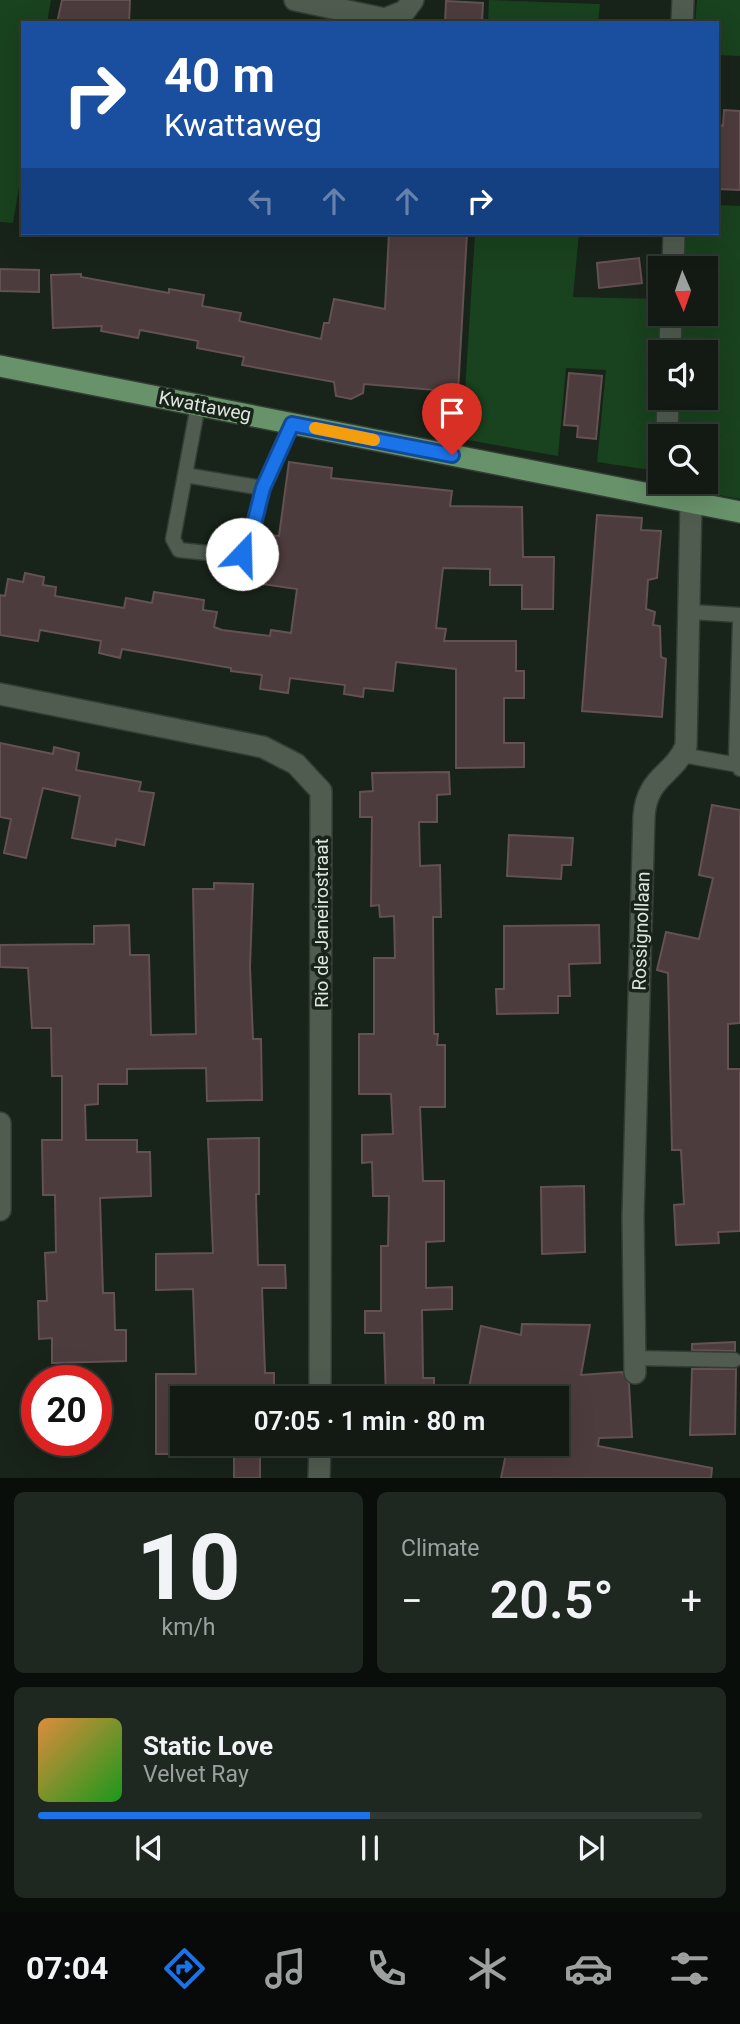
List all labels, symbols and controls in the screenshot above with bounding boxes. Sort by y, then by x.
text: 40 m [164,47,275,104]
icon: right [49,49,140,140]
text: Kwattaweg [164,106,322,144]
icon: left [242,182,280,220]
icon: ahead [315,182,353,220]
icon: ahead [388,182,426,220]
icon: right [461,182,499,220]
north arrow [648,256,718,326]
map controls [648,256,718,494]
button: sound [648,340,718,410]
pin [422,383,482,455]
street label: Kwattaweg [157,386,253,426]
icon: arrive [433,394,471,432]
button: search [648,424,718,494]
position arrow [205,517,279,591]
street label: Rio de Janeirostraat [310,838,333,1008]
street label: Rossignollaan [627,871,655,991]
speed limit sign: 20 [21,1365,112,1456]
text: 07:05 · 1 min · 80 m [254,1406,485,1436]
text: 10 [136,1515,241,1621]
text: Climate [401,1535,480,1562]
text: 20.5° [490,1570,614,1631]
text: − [401,1579,423,1623]
text: + [680,1579,702,1623]
text: km/h [162,1614,216,1641]
text: Static Love [143,1731,273,1761]
text: Velvet Ray [143,1761,249,1788]
icon: previous [130,1829,168,1867]
icon: pause [351,1829,389,1867]
icon: next [572,1829,610,1867]
icon: directions [160,1944,209,1993]
icon: music [261,1944,310,1993]
icon: phone [362,1944,411,1993]
icon: climate [463,1944,512,1993]
icon: car [564,1944,613,1993]
icon: filters [665,1944,714,1993]
text: 07:04 [26,1949,108,1987]

